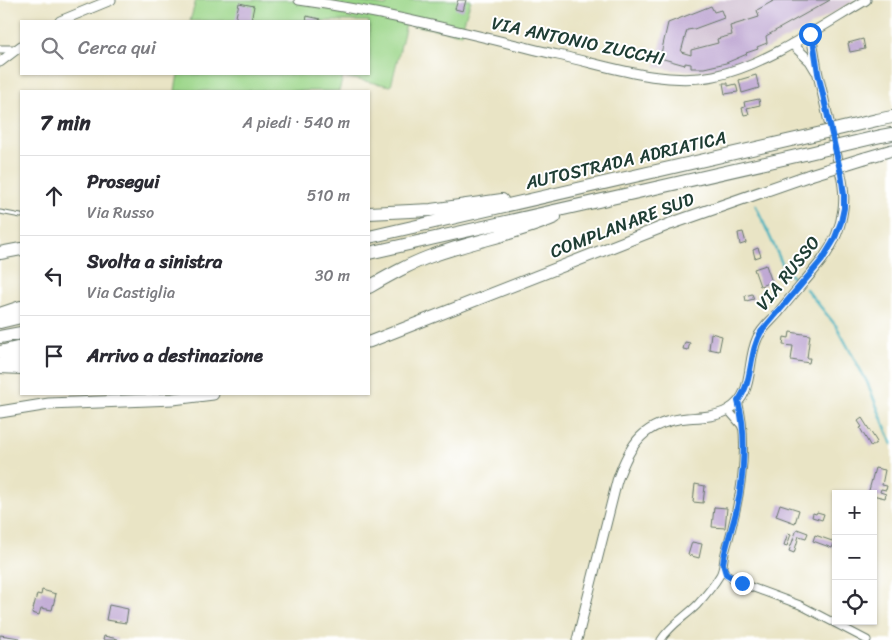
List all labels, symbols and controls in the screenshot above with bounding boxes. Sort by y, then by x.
street label: VIA ANTONIO ZUCCHI [489,7,668,75]
search box [20,20,370,75]
route start [799,23,822,46]
text: Cerca qui [78,31,156,64]
icon: search [38,34,66,62]
text: 7 min [40,104,91,142]
text: A piedi · 540 m [242,108,350,137]
street label: AUTOSTRADA ADRIATICA [521,121,730,199]
text: Prosegui [87,165,160,198]
text: 510 m [307,181,350,210]
icon: ahead [40,182,68,210]
street label: COMPLANARE SUD [545,183,699,267]
text: Via Russo [87,198,154,227]
street label: VIA RUSSO [748,228,828,318]
text: Svolta a sinistra [87,245,222,278]
text: 30 m [315,261,350,290]
icon: left [40,262,68,290]
text: Via Castiglia [87,278,175,307]
text: Arrivo a destinazione [87,339,263,372]
icon: arrive [40,342,68,370]
map controls [832,490,877,625]
button: + [832,490,877,535]
button: − [832,535,877,580]
route end [731,572,754,595]
button: locate [832,580,877,625]

